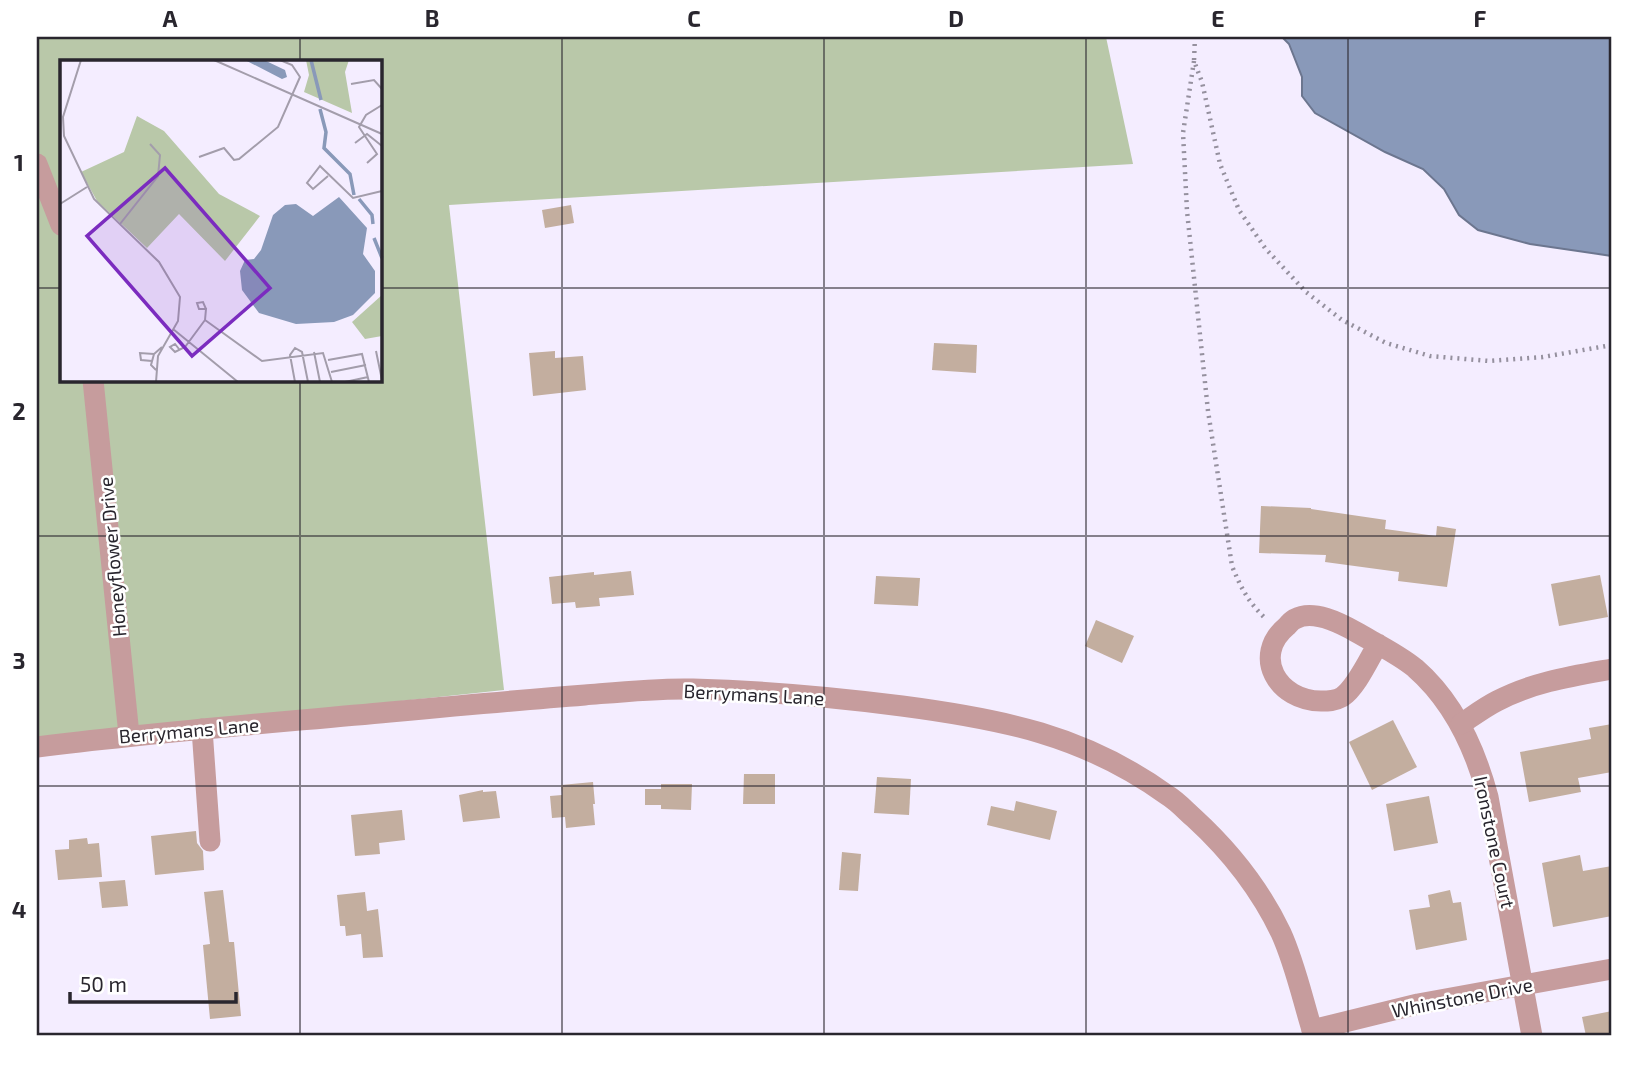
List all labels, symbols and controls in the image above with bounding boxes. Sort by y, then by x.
text: A [162,4,178,32]
text: B [425,4,439,32]
text: C [687,4,701,32]
text: D [948,4,964,32]
text: E [1211,4,1225,32]
text: F [1474,4,1487,32]
inset map [60,60,382,382]
text: 1 [14,148,24,176]
text: 2 [12,397,26,425]
street label: Honeyflower Drive [94,476,130,638]
text: 3 [12,646,26,674]
street label: Berrymans Lane [683,679,825,709]
street label: Berrymans Lane [118,712,260,748]
street label: Ironstone Court [1470,774,1520,910]
text: 4 [12,895,26,923]
scale bar [70,961,236,1005]
text: 50 m [80,971,127,996]
street label: Whinstone Drive [1390,972,1534,1022]

